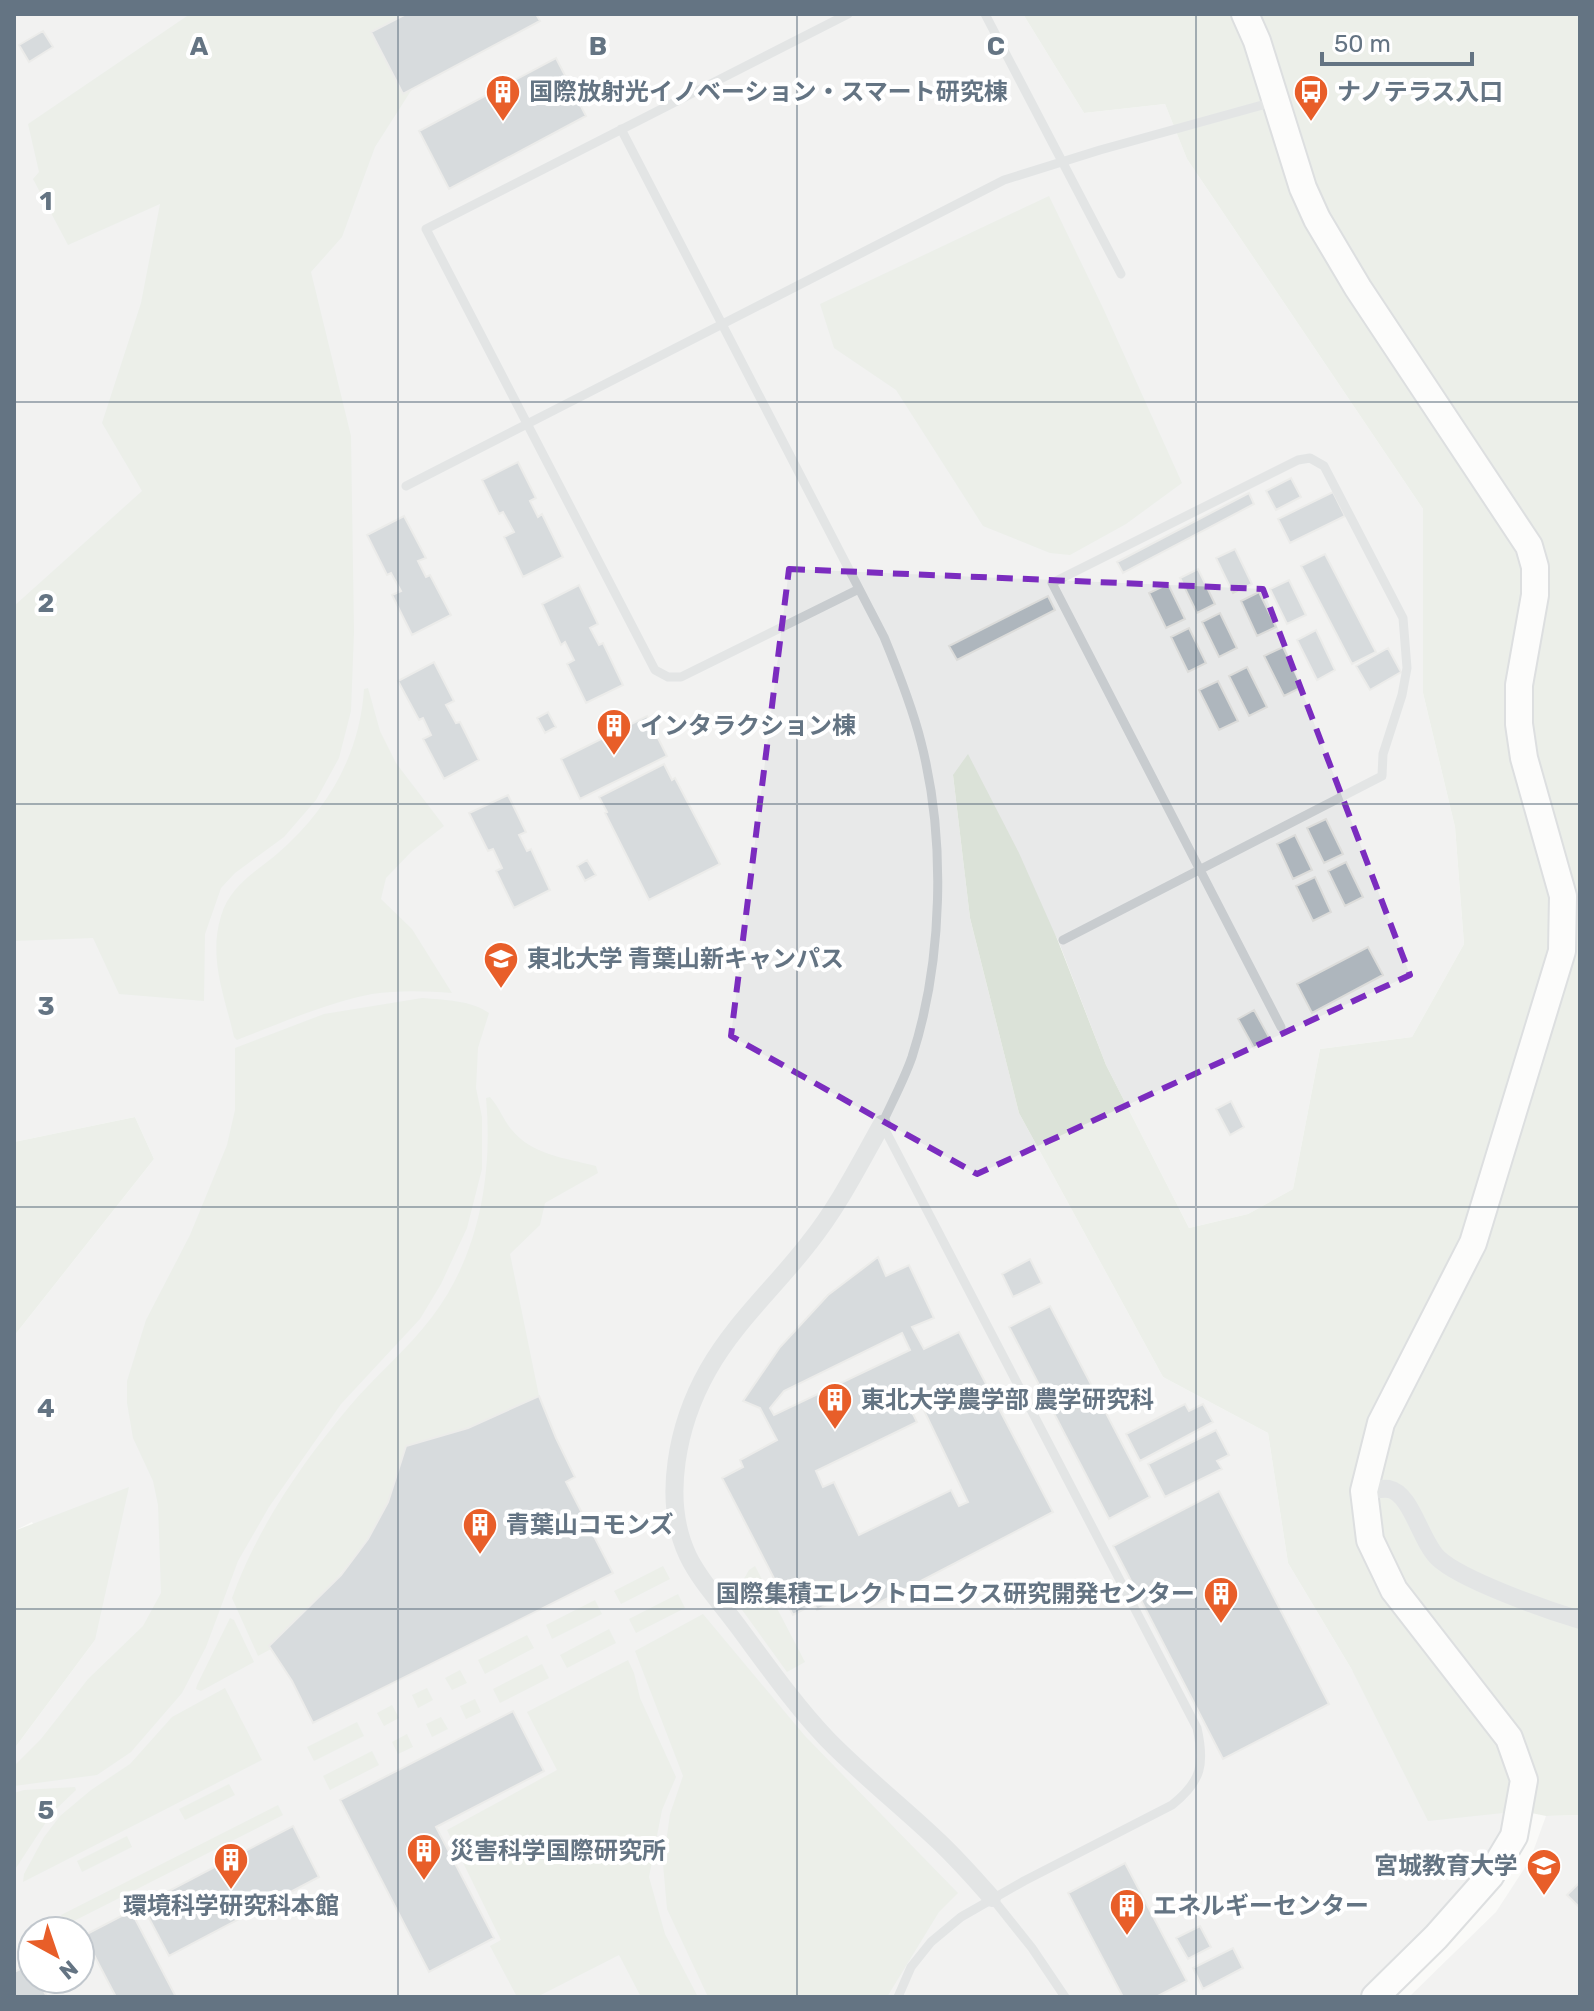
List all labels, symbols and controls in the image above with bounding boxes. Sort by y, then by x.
scale bar [1322,16,1472,66]
text: 50 m [1334,30,1391,58]
text: A [190,31,209,62]
text: B [589,31,607,62]
text: C [987,31,1005,62]
building icon: 国際放射光イノベーション・スマート研究棟 [484,73,522,123]
bus stop icon: ナノテラス入口 [1292,73,1330,123]
place label: 国際放射光イノベーション・スマート研究棟 [529,78,1008,106]
place label: ナノテラス入口 [1337,78,1503,106]
text: 1 [40,186,52,217]
text: 2 [38,588,54,619]
building icon: インタラクション棟 [595,707,633,757]
place label: インタラクション棟 [640,712,856,740]
school or university icon: 東北大学 青葉山新キャンパス [482,940,520,990]
place label: 東北大学 青葉山新キャンパス [527,945,844,973]
text: 3 [37,991,55,1022]
building icon: 東北大学農学部 農学研究科 [816,1381,854,1431]
place label: 東北大学農学部 農学研究科 [861,1386,1154,1414]
text: 4 [37,1393,55,1424]
building icon: 青葉山コモンズ [461,1506,499,1556]
place label: 青葉山コモンズ [506,1511,674,1539]
building icon: 国際集積エレクトロニクス研究開発センター [1202,1575,1240,1625]
place label: 国際集積エレクトロニクス研究開発センター [716,1580,1195,1608]
text: 5 [38,1795,54,1826]
building icon: 災害科学国際研究所 [405,1832,443,1882]
place label: 災害科学国際研究所 [450,1837,666,1865]
building icon: 環境科学研究科本館 [212,1841,250,1891]
school or university icon: 宮城教育大学 [1525,1847,1563,1897]
place label: 宮城教育大学 [1374,1852,1518,1880]
building icon: エネルギーセンター [1108,1887,1146,1937]
place label: 環境科学研究科本館 [123,1892,339,1920]
place label: エネルギーセンター [1153,1892,1369,1920]
north arrow [16,1915,96,1995]
text: N [54,1955,83,1985]

